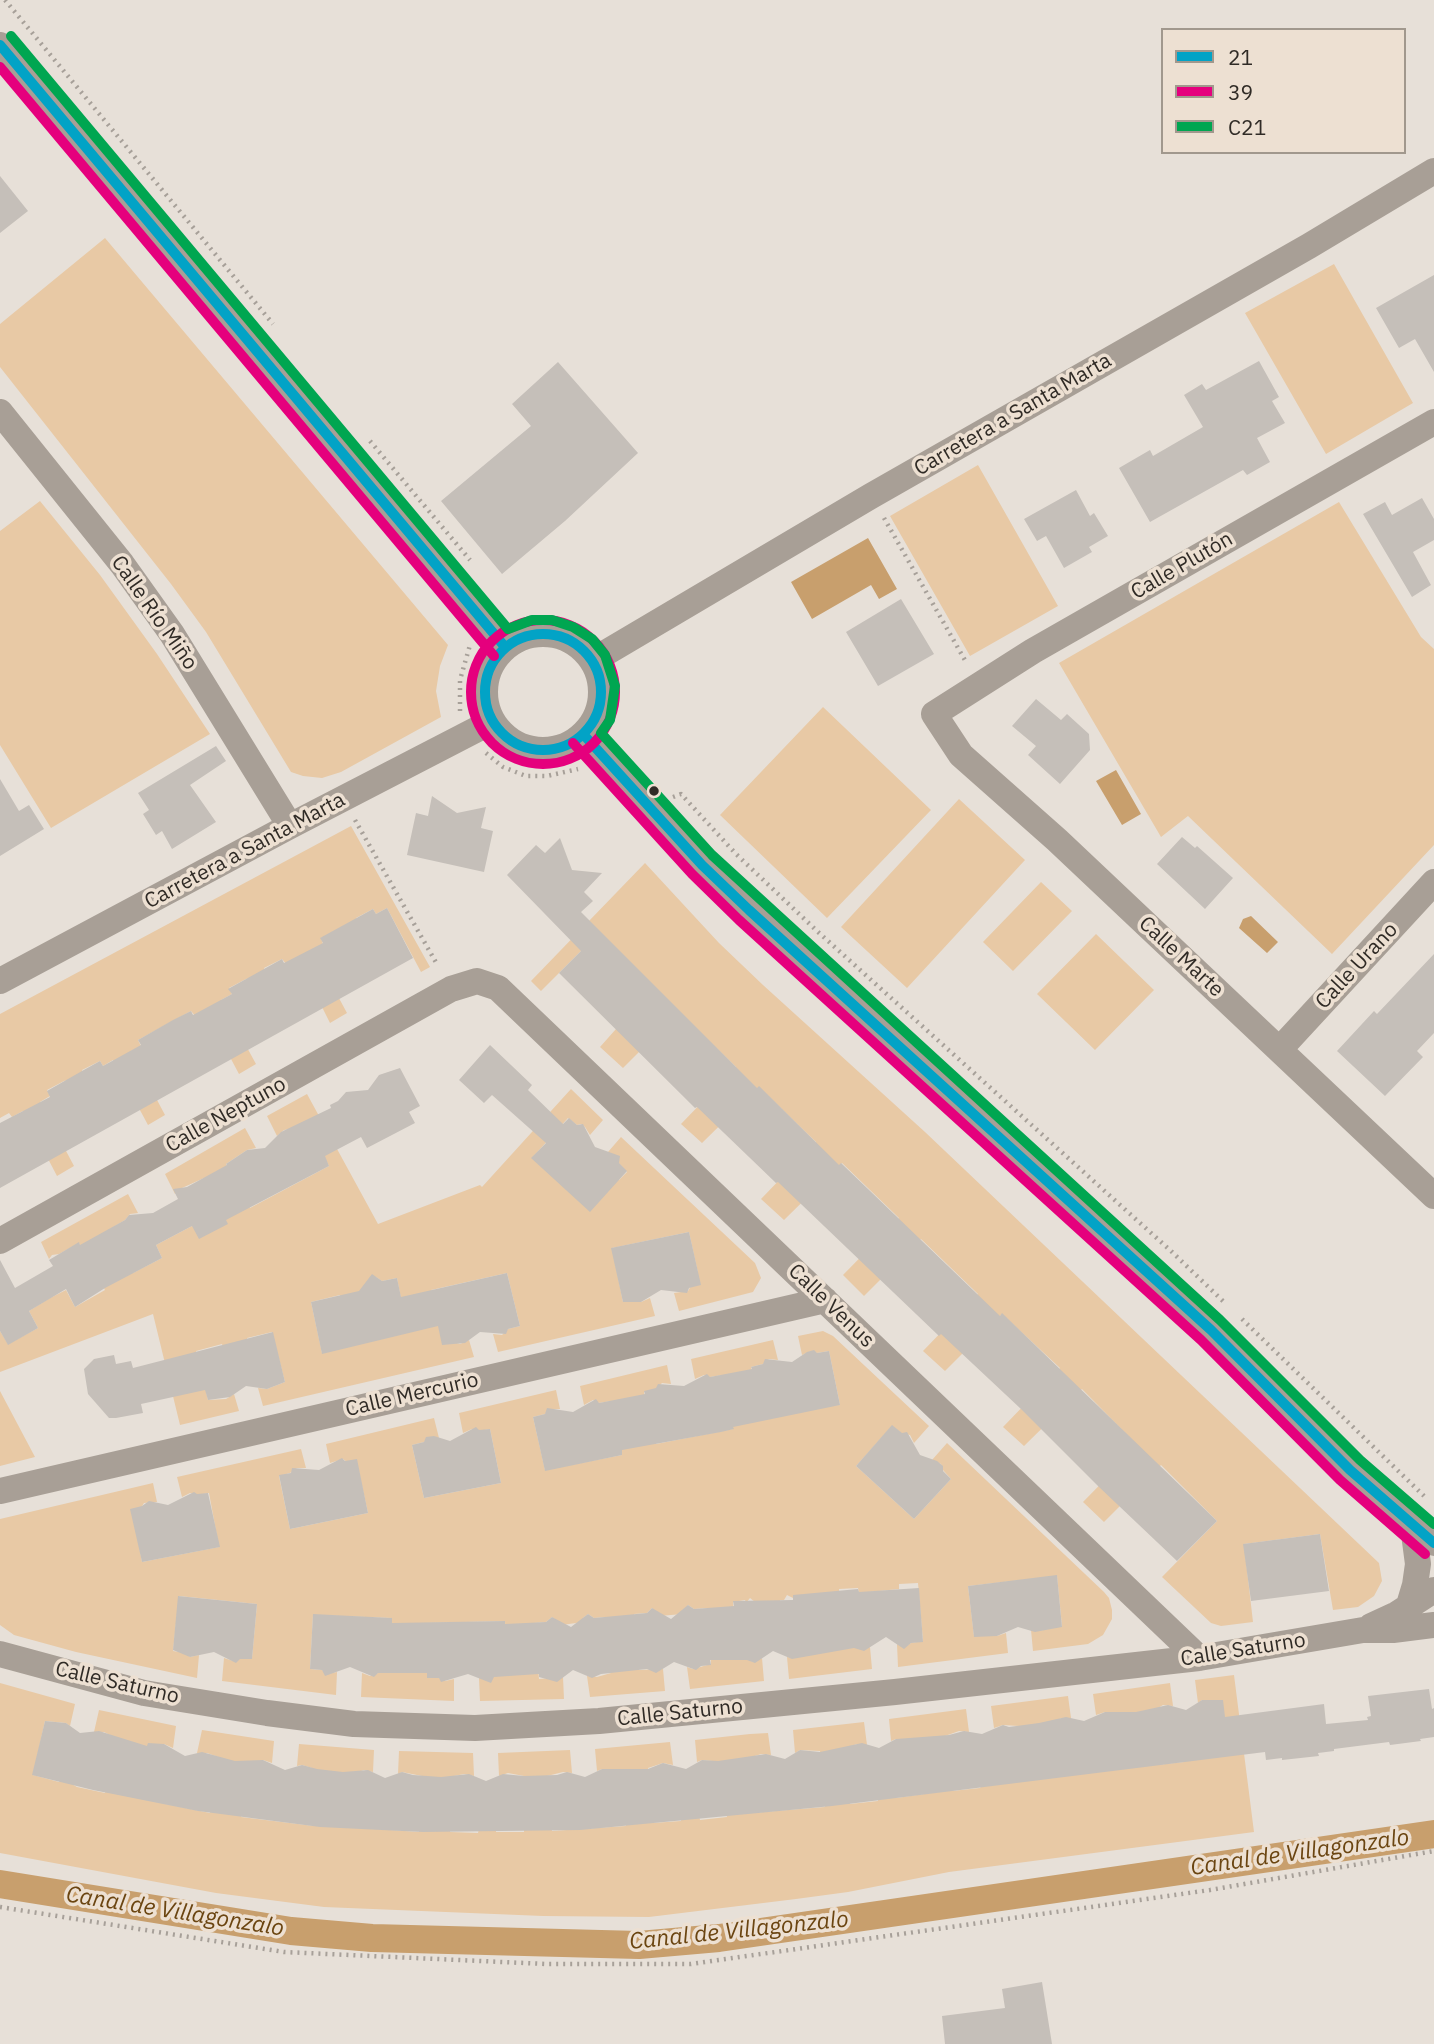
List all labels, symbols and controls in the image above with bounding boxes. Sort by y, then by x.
legend [1161,28,1406,154]
text: 21 [1228,43,1253,71]
text: 39 [1228,78,1253,106]
text: C21 [1228,113,1266,141]
street label: Carretera a Santa Marta [910,348,1116,482]
street label: Calle Plutón [1127,527,1237,605]
street label: Calle Río Miño [105,551,203,675]
unlabelled marker [647,784,661,798]
street label: Carretera a Santa Marta [140,787,350,915]
street label: Calle Marte [1133,911,1229,1003]
street label: Calle Urano [1311,918,1403,1014]
street label: Calle Neptuno [162,1072,290,1158]
street label: Calle Venus [783,1259,879,1353]
street label: Calle Mercurio [343,1367,481,1423]
street label: Calle Saturno [1179,1628,1307,1672]
street label: Calle Saturno [53,1657,181,1709]
street label: Calle Saturno [616,1694,744,1732]
water label: Canal de Villagonzalo [1189,1824,1411,1882]
water label: Canal de Villagonzalo [64,1881,286,1943]
water label: Canal de Villagonzalo [628,1906,850,1956]

